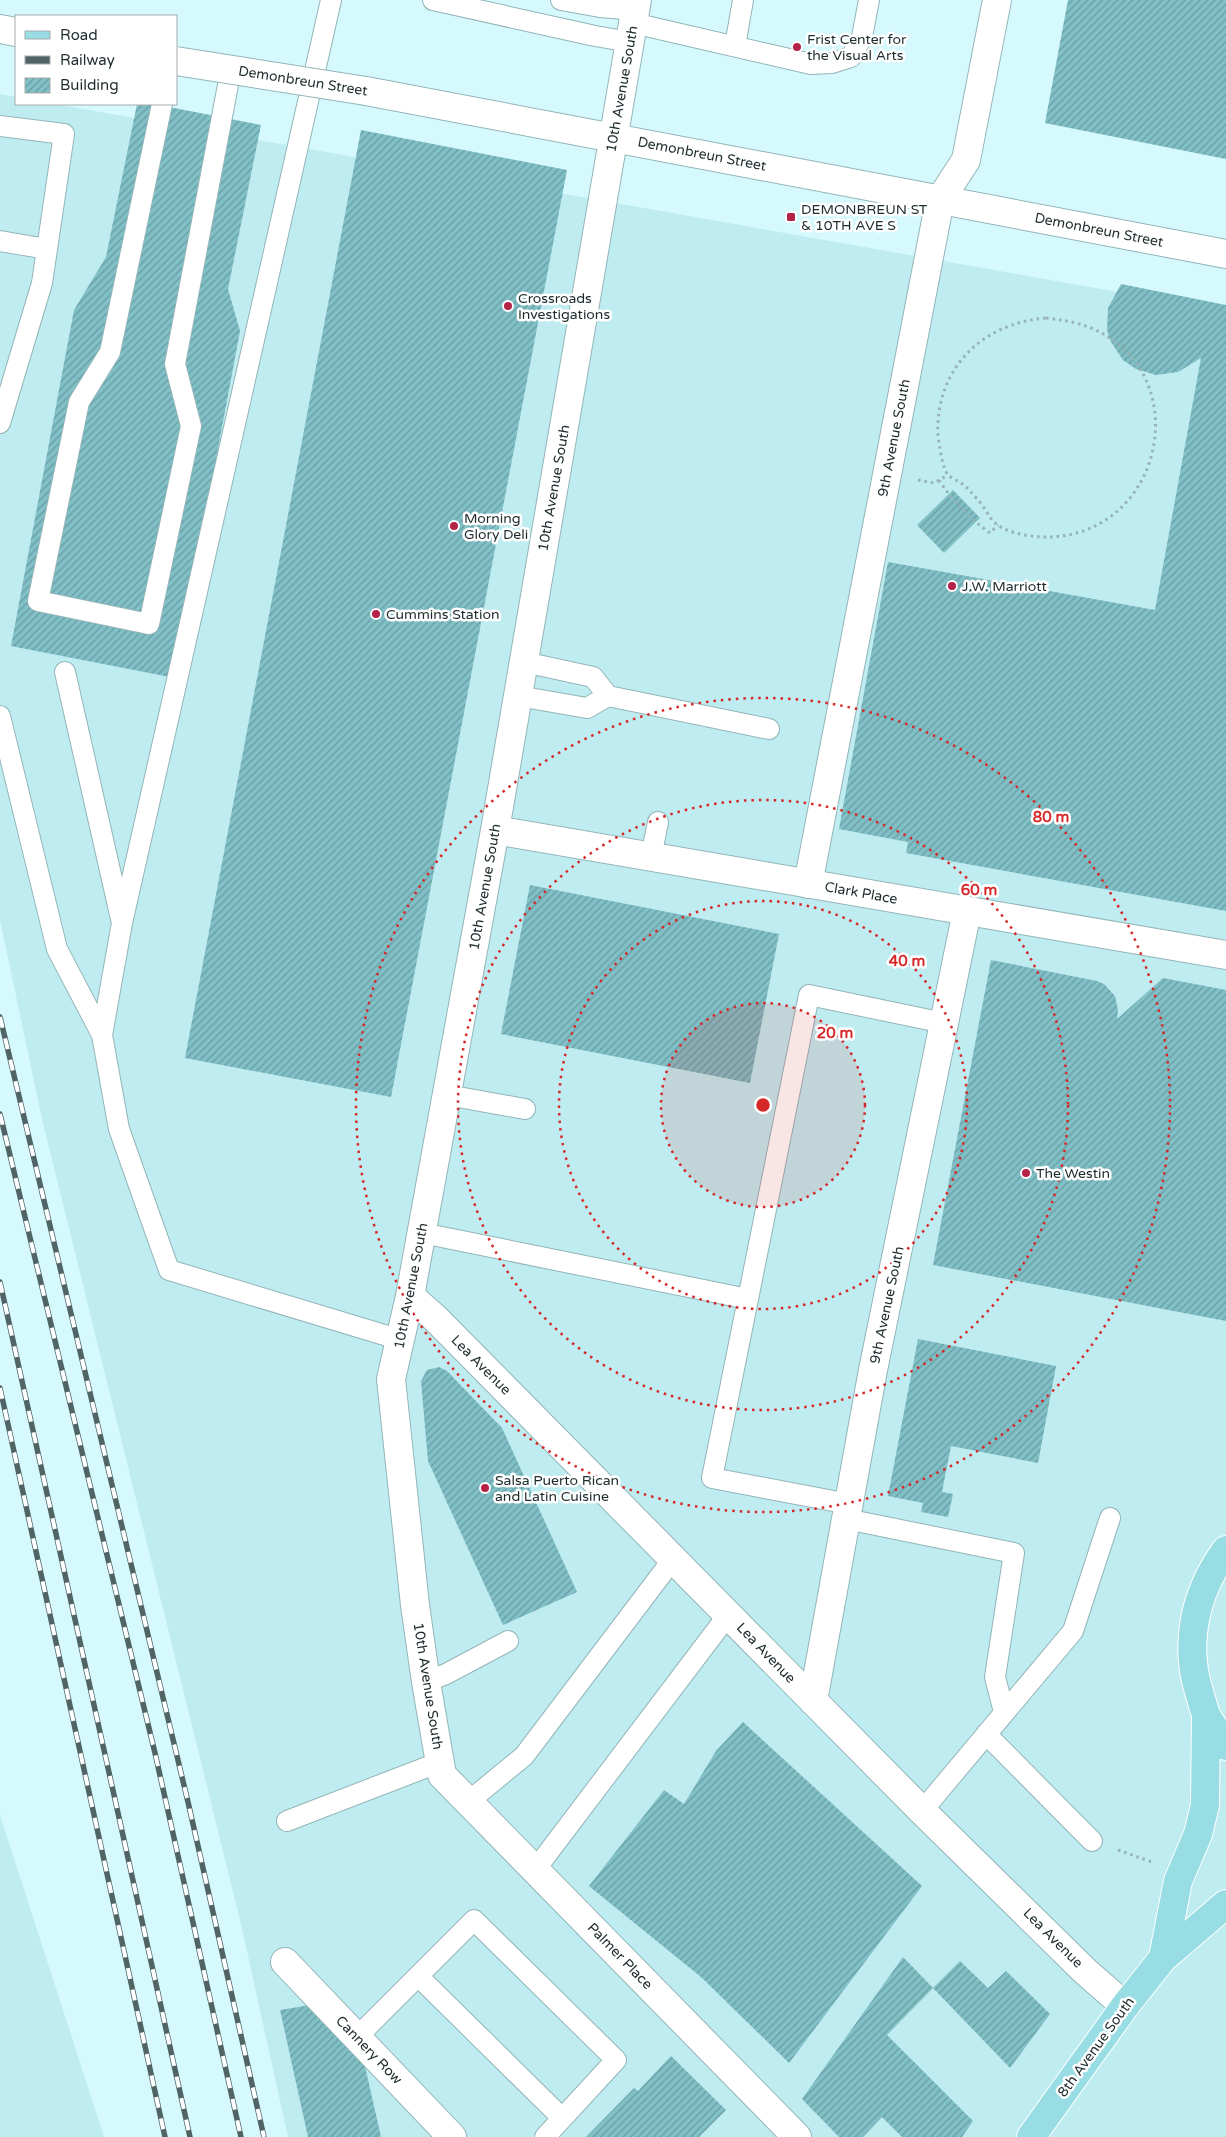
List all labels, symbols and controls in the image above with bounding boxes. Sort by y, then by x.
legend [15,15,178,105]
street label: 10th Avenue South [602,24,642,154]
text: Road [60,26,98,44]
place label: Frist Center for the Visual Arts [807,31,907,64]
marker: Frist Center for the Visual Arts [791,41,803,53]
text: Railway [60,51,115,69]
street label: Demonbreun Street [237,62,370,100]
text: Building [60,76,119,94]
street label: Demonbreun Street [636,133,768,175]
place label: DEMONBREUN ST & 10TH AVE S [801,201,928,234]
street label: Demonbreun Street [1033,209,1165,251]
marker: DEMONBREUN ST & 10TH AVE S [785,211,797,223]
place label: Crossroads Investigations [518,290,610,323]
marker: Crossroads Investigations [502,300,514,312]
street label: 9th Avenue South [874,378,914,498]
street label: 10th Avenue South [534,423,574,553]
place label: Morning Glory Deli [464,510,528,543]
marker: Morning Glory Deli [448,520,460,532]
place label: J.W. Marriott [962,578,1048,595]
marker: J.W. Marriott [946,580,958,592]
place label: Cummins Station [386,606,499,623]
marker: Cummins Station [370,608,382,620]
text: 80 m [1033,808,1069,826]
street label: 10th Avenue South [465,822,505,952]
street label: Clark Place [823,878,899,908]
text: 60 m [961,881,997,899]
text: 40 m [889,952,925,970]
text: 20 m [817,1024,853,1042]
centre of rings [754,1096,772,1114]
place label: The Westin [1036,1165,1110,1182]
marker: The Westin [1020,1167,1032,1179]
street label: 10th Avenue South [390,1221,432,1351]
street label: 9th Avenue South [866,1245,908,1365]
street label: Lea Avenue [448,1332,514,1398]
place label: Salsa Puerto Rican and Latin Cuisine [495,1472,619,1505]
marker: Salsa Puerto Rican and Latin Cuisine [479,1482,491,1494]
street label: Lea Avenue [733,1619,799,1687]
street label: 10th Avenue South [410,1621,446,1751]
street label: Lea Avenue [1020,1905,1086,1971]
street label: Palmer Place [584,1919,656,1993]
street label: 8th Avenue South [1054,1994,1138,2100]
street label: Cannery Row [332,2012,406,2088]

